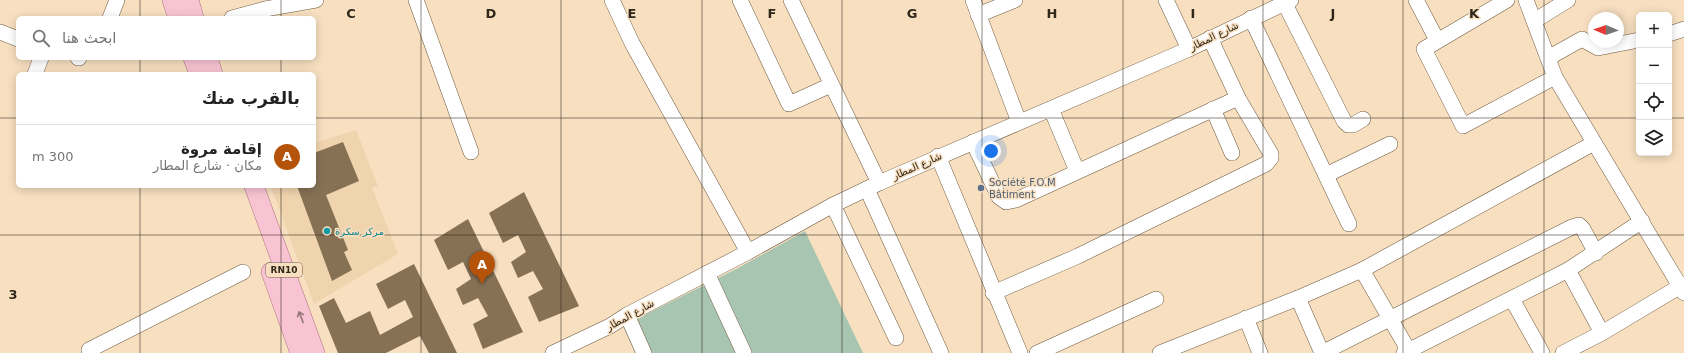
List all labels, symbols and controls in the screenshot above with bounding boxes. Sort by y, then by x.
text: C [346,6,356,21]
text: D [486,6,497,21]
text: E [628,6,636,21]
text: F [768,6,776,21]
text: G [907,6,917,21]
text: H [1047,6,1057,21]
text: I [1191,6,1195,21]
text: J [1330,6,1335,21]
text: K [1469,6,1480,21]
north arrow [1588,12,1624,48]
map controls [1636,12,1672,156]
button: + [1636,12,1672,48]
search box [16,16,316,60]
street label: شارع المطار [1187,19,1241,54]
icon: search [30,27,52,49]
text: ابحث هنا [62,29,117,47]
button: − [1636,48,1672,84]
button: locate [1636,84,1672,120]
text: بالقرب منك [202,88,300,108]
button: layers [1636,120,1672,156]
text: إقامة مروة [181,140,262,158]
your location [981,141,1001,161]
text: 300 m [32,149,74,164]
text: A [282,149,292,164]
street label: شارع المطار [890,150,944,183]
text: مكان · شارع المطار [153,158,262,173]
place label: Société F.O.M Bâtiment [989,177,1056,200]
marker: Société F.O.M Bâtiment [976,183,986,193]
marker: مركز سكرة [322,226,332,236]
place label: مركز سكرة [335,226,384,237]
pin: A [469,251,495,284]
road number: RN10 [266,263,302,277]
text: 3 [8,287,18,302]
street label: شارع المطار [603,297,656,334]
one-way arrow [297,311,305,323]

